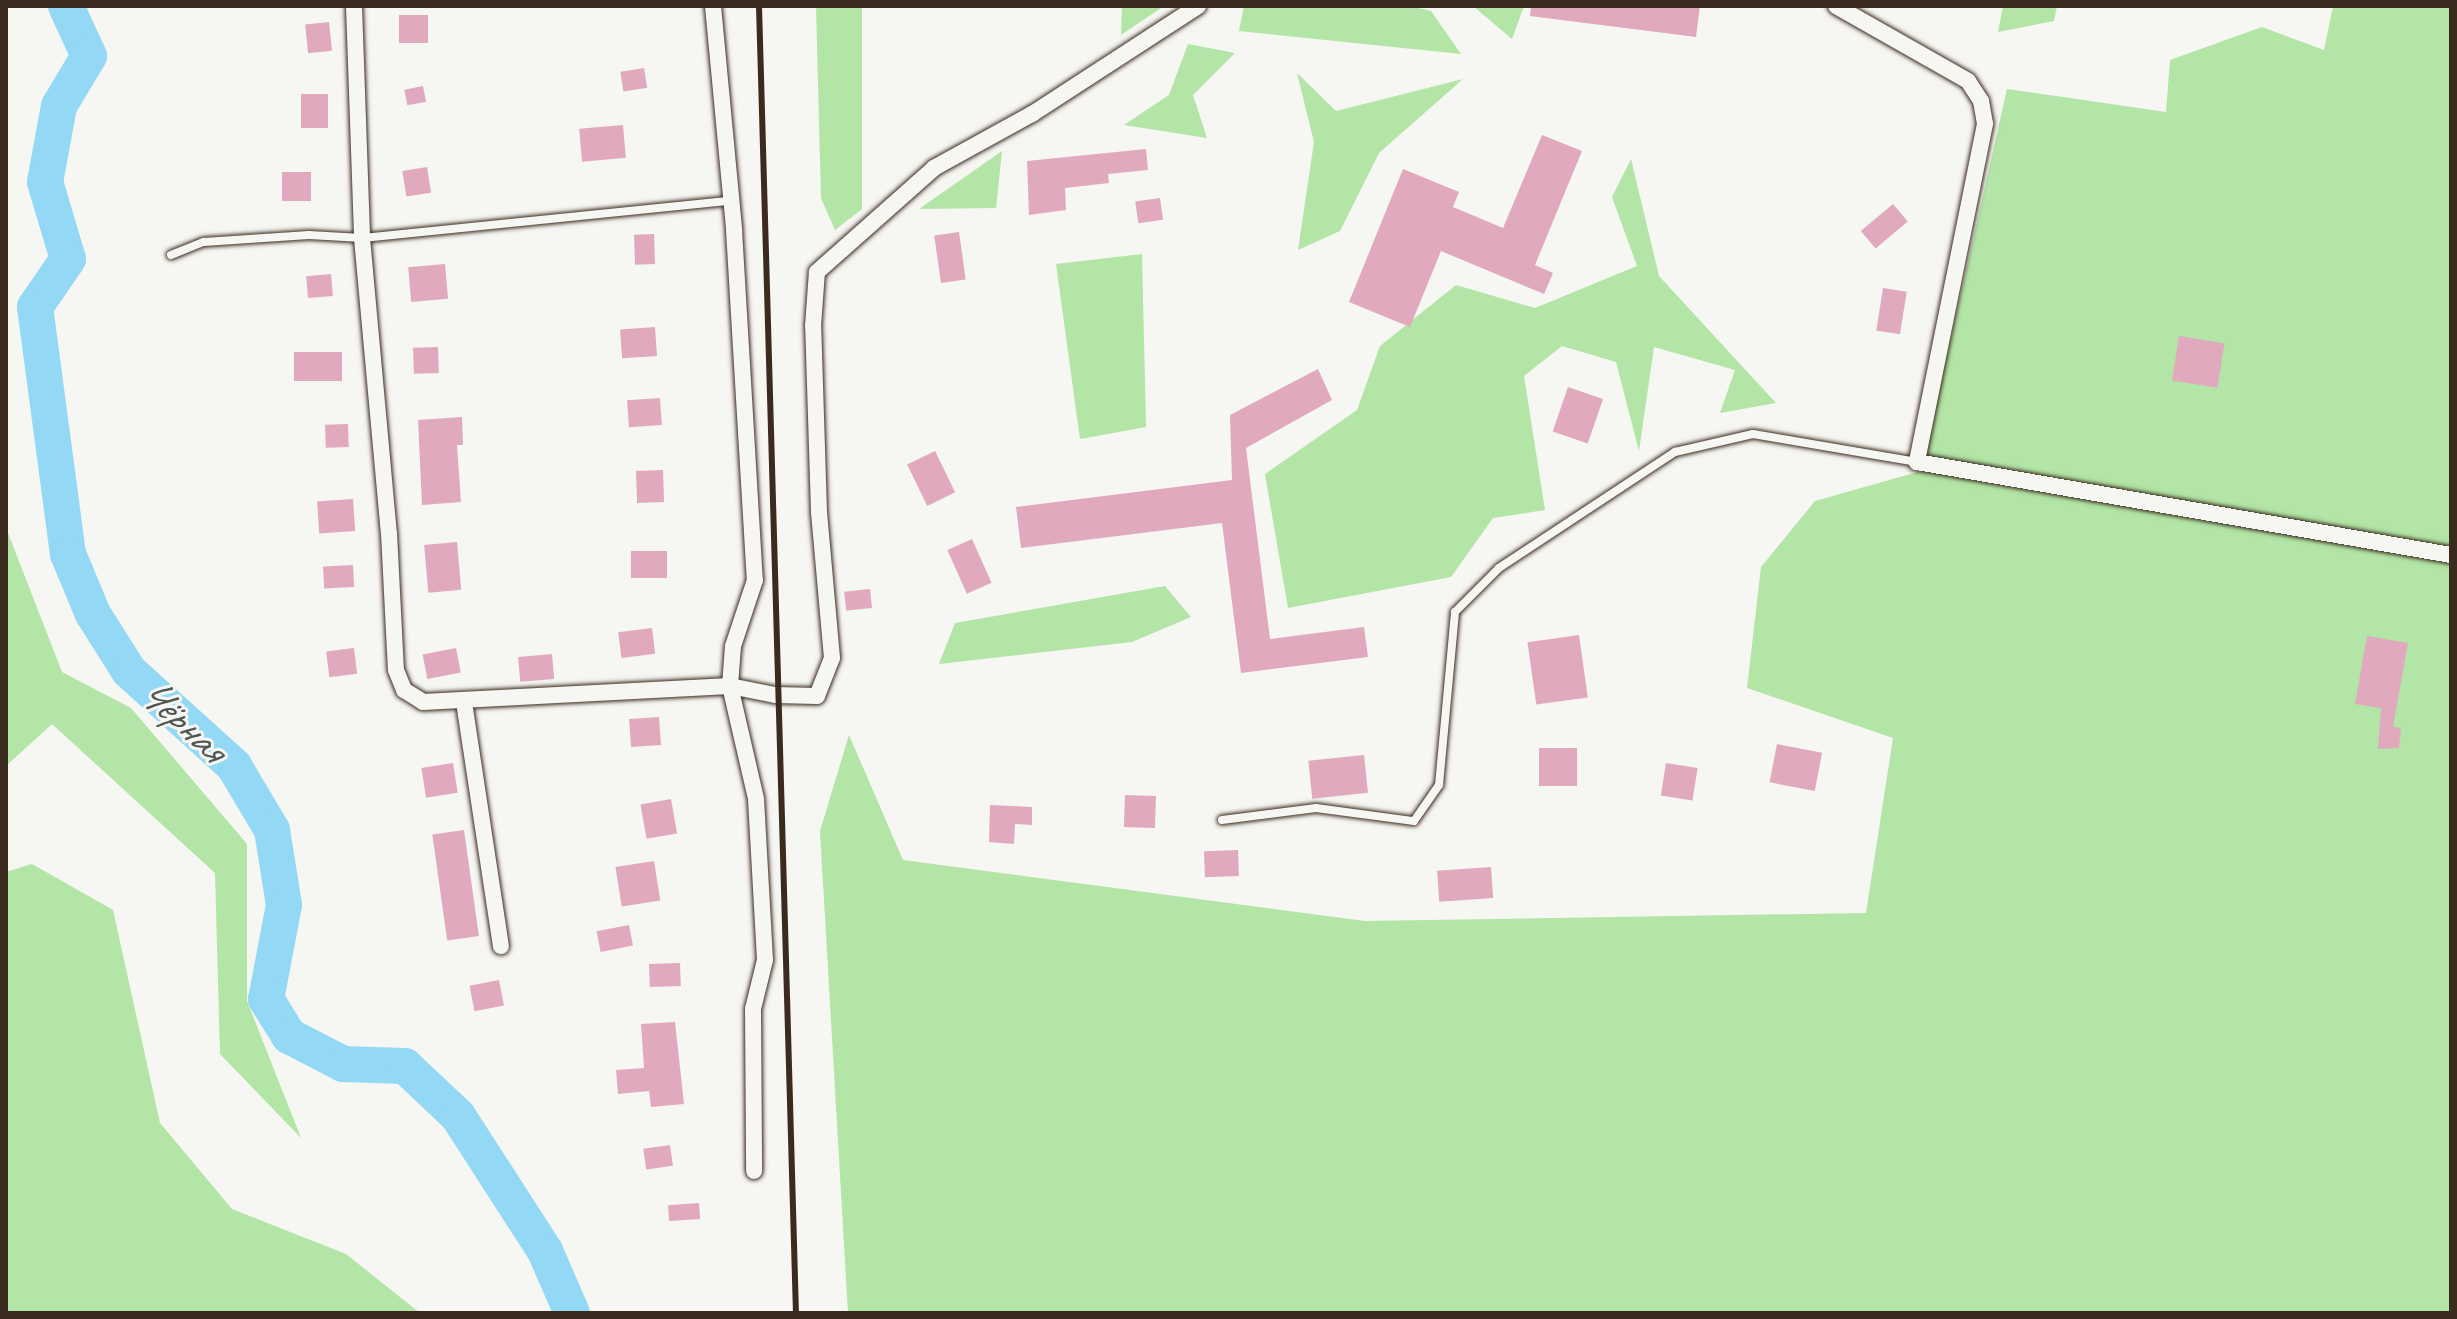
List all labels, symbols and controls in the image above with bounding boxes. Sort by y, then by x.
water label: Чёрная [128,668,236,772]

